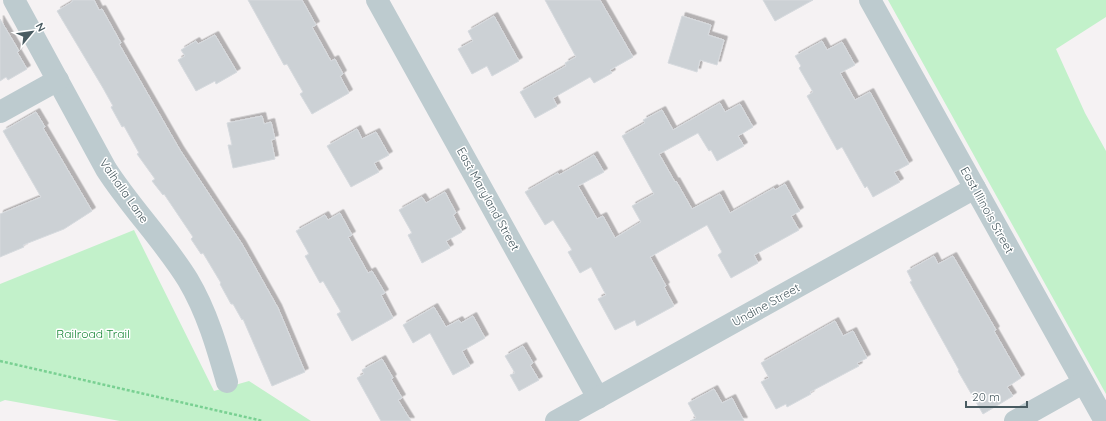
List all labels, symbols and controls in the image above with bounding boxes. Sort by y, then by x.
north arrow [12,12,52,52]
text: N [33,20,49,34]
street label: East Maryland Street [454,144,523,253]
street label: Valhalla Lane [97,156,152,226]
street label: East Illinois Street [957,164,1017,256]
street label: Undine Street [729,280,802,329]
park label: Railroad Trail [56,326,130,341]
scale bar [966,383,1027,409]
text: 20 m [972,389,1000,404]

